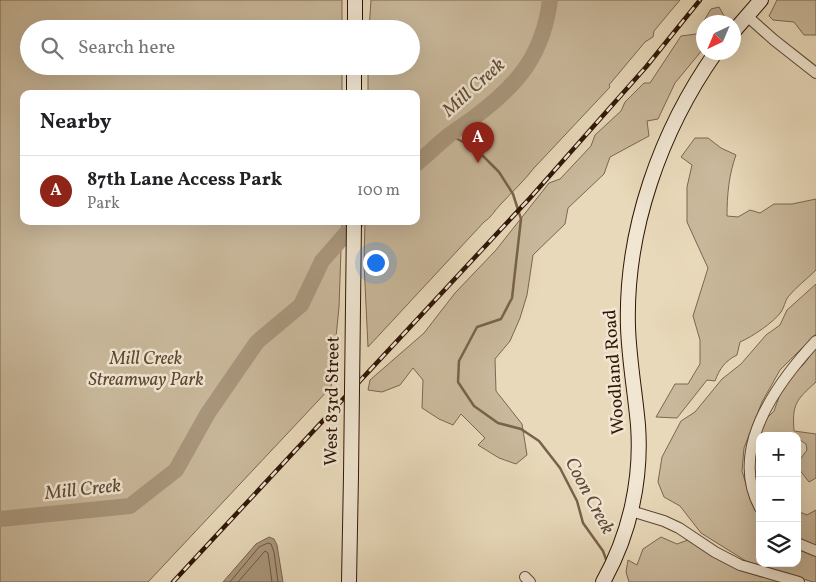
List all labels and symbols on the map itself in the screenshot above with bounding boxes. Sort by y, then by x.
north arrow [696,15,741,60]
water label: Mill Creek [436,53,511,124]
pin: A [462,122,494,163]
your location [363,250,389,276]
street label: Woodland Road [598,309,632,435]
street label: West 83rd Street [319,336,347,466]
park label: Mill Creek Streamway Park [89,347,203,393]
water label: Coon Creek [558,453,620,539]
water label: Mill Creek [43,473,123,507]

